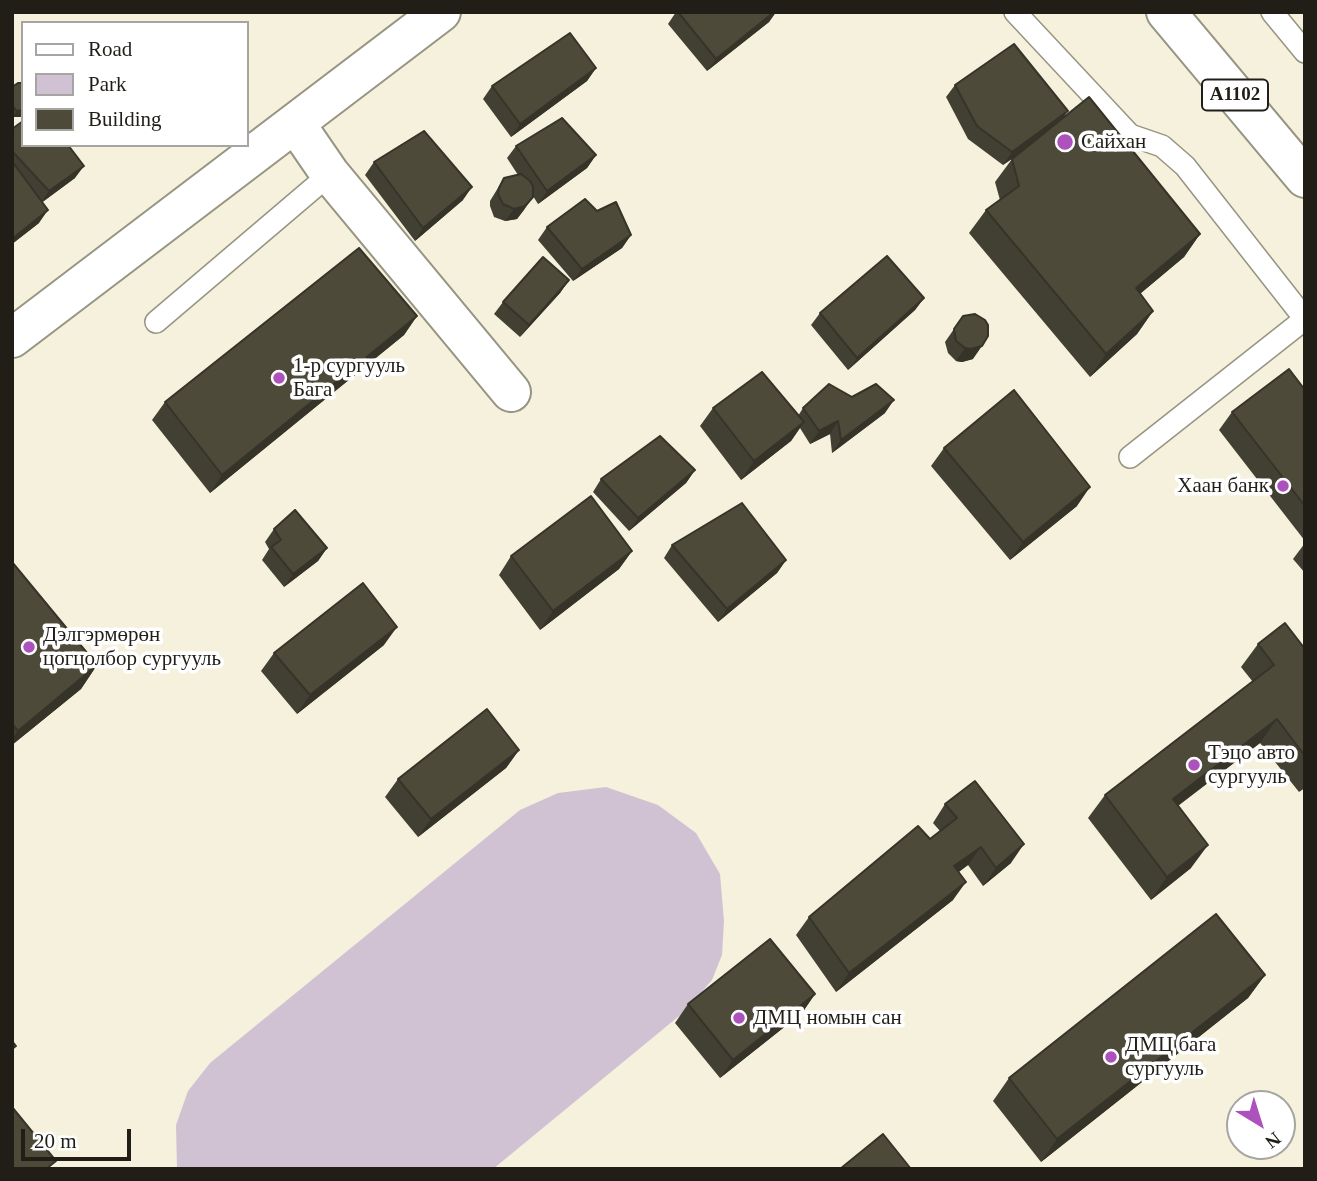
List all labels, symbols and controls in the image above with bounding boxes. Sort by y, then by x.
legend [21,21,248,147]
text: Road [88,37,132,61]
text: Park [88,72,127,96]
road number: A1102 [1202,80,1268,110]
text: Building [88,107,162,131]
place label: Сайхан [1081,129,1146,155]
marker: Сайхан [1055,132,1075,152]
place label: 1-р сургууль Бага [293,353,405,403]
marker: 1-р сургууль Бага [271,370,287,386]
place label: Хаан банк [1177,473,1269,499]
marker: Хаан банк [1275,478,1291,494]
place label: Дэлгэрмөрөн цогцолбор сургууль [43,622,221,672]
marker: Дэлгэрмөрөн цогцолбор сургууль [21,639,37,655]
place label: Тэцо авто сургууль [1208,740,1295,790]
marker: Тэцо авто сургууль [1186,757,1202,773]
place label: ДМЦ номын сан [753,1005,902,1031]
marker: ДМЦ номын сан [731,1010,747,1026]
place label: ДМЦ бага сургууль [1125,1032,1216,1082]
marker: ДМЦ бага сургууль [1103,1049,1119,1065]
north arrow [1226,1090,1296,1160]
scale bar [24,1114,135,1158]
text: N [1261,1128,1285,1153]
text: 20 m [34,1129,77,1153]

